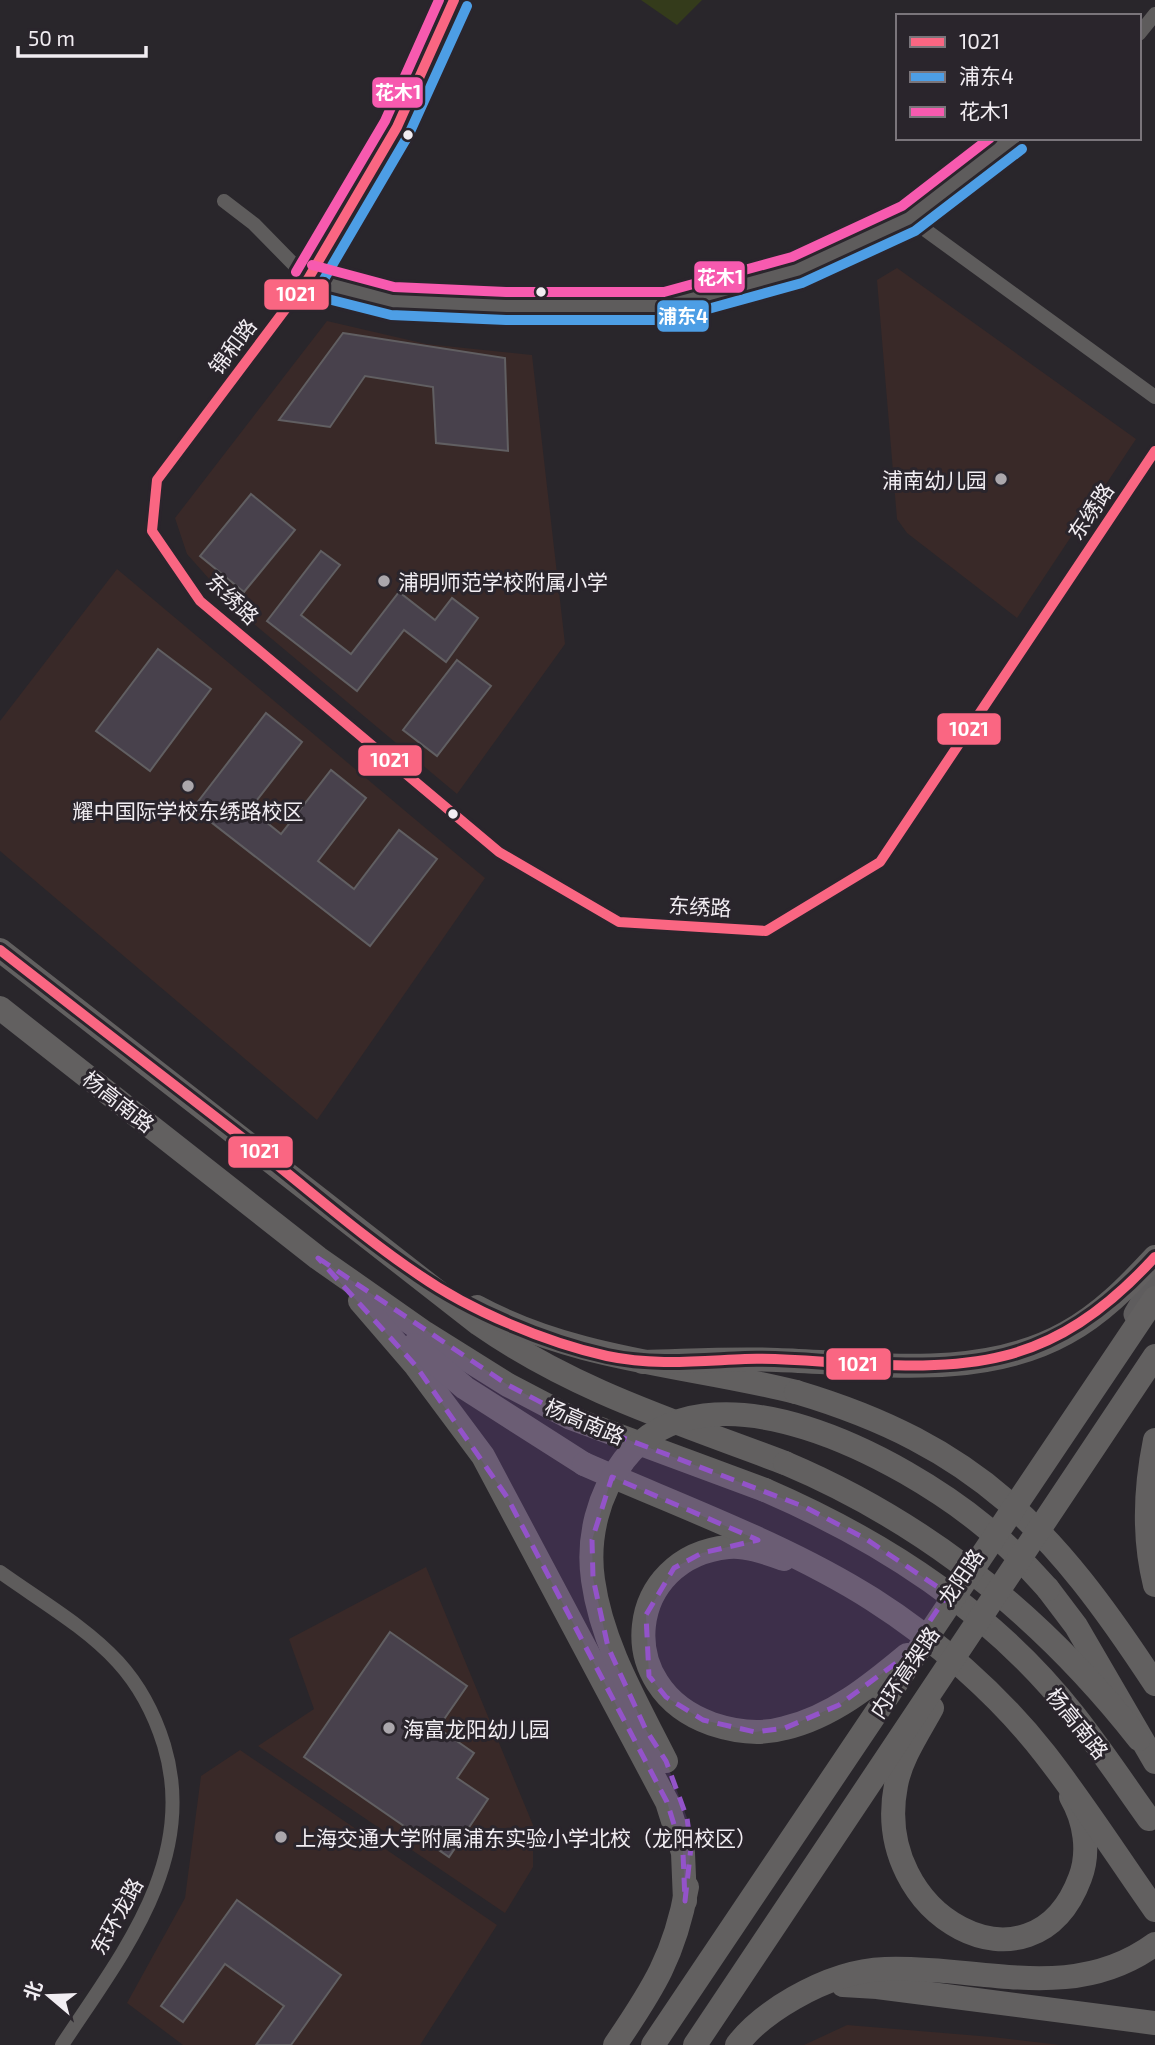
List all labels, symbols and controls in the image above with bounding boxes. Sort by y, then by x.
scale bar [18,14,145,58]
legend [896,14,1141,140]
text: 50 m [28,25,75,50]
text: 1021 [959,28,1000,53]
text: 浦东4 [959,63,1014,88]
line badge: 花木1 [371,76,424,109]
text: 花木1 [375,80,421,103]
text: 花木1 [959,98,1009,123]
unlabelled marker [401,128,415,142]
line badge: 花木1 [693,260,746,294]
text: 花木1 [697,265,743,288]
line badge: 1021 [263,278,330,311]
text: 1021 [276,282,316,305]
unlabelled marker [534,285,548,299]
line badge: 浦东4 [656,299,710,333]
text: 浦东4 [658,304,708,327]
street label: 锦和路 [203,313,261,379]
place label: 浦南幼儿园 [882,467,987,492]
marker: 浦南幼儿园 [993,471,1009,487]
street label: 东绣路 [1062,478,1118,544]
street label: 东绣路 [202,567,264,629]
place label: 浦明师范学校附属小学 [398,569,608,594]
marker: 浦明师范学校附属小学 [376,573,392,589]
line badge: 1021 [936,712,1002,746]
text: 1021 [949,717,989,740]
line badge: 1021 [357,744,423,777]
text: 1021 [370,748,410,771]
marker: 耀中国际学校东绣路校区 [180,778,196,794]
place label: 耀中国际学校东绣路校区 [73,798,304,823]
unlabelled marker [446,807,460,821]
street label: 东绣路 [668,892,732,920]
street label: 杨高南路 [78,1065,160,1137]
line badge: 1021 [227,1135,294,1169]
text: 1021 [240,1139,280,1162]
line badge: 1021 [825,1347,892,1381]
text: 1021 [838,1352,878,1375]
street label: 杨高南路 [541,1393,629,1449]
street label: 龙阳路 [932,1544,988,1610]
street label: 内环高架路 [864,1621,944,1723]
street label: 杨高南路 [1042,1682,1114,1764]
place label: 海富龙阳幼儿园 [403,1716,550,1741]
marker: 海富龙阳幼儿园 [381,1720,397,1736]
place label: 上海交通大学附属浦东实验小学北校（龙阳校区） [295,1825,757,1850]
marker: 上海交通大学附属浦东实验小学北校（龙阳校区） [273,1829,289,1845]
street label: 东环龙路 [85,1873,147,1959]
north arrow [14,1961,84,2031]
text: 北 [18,1978,46,2003]

